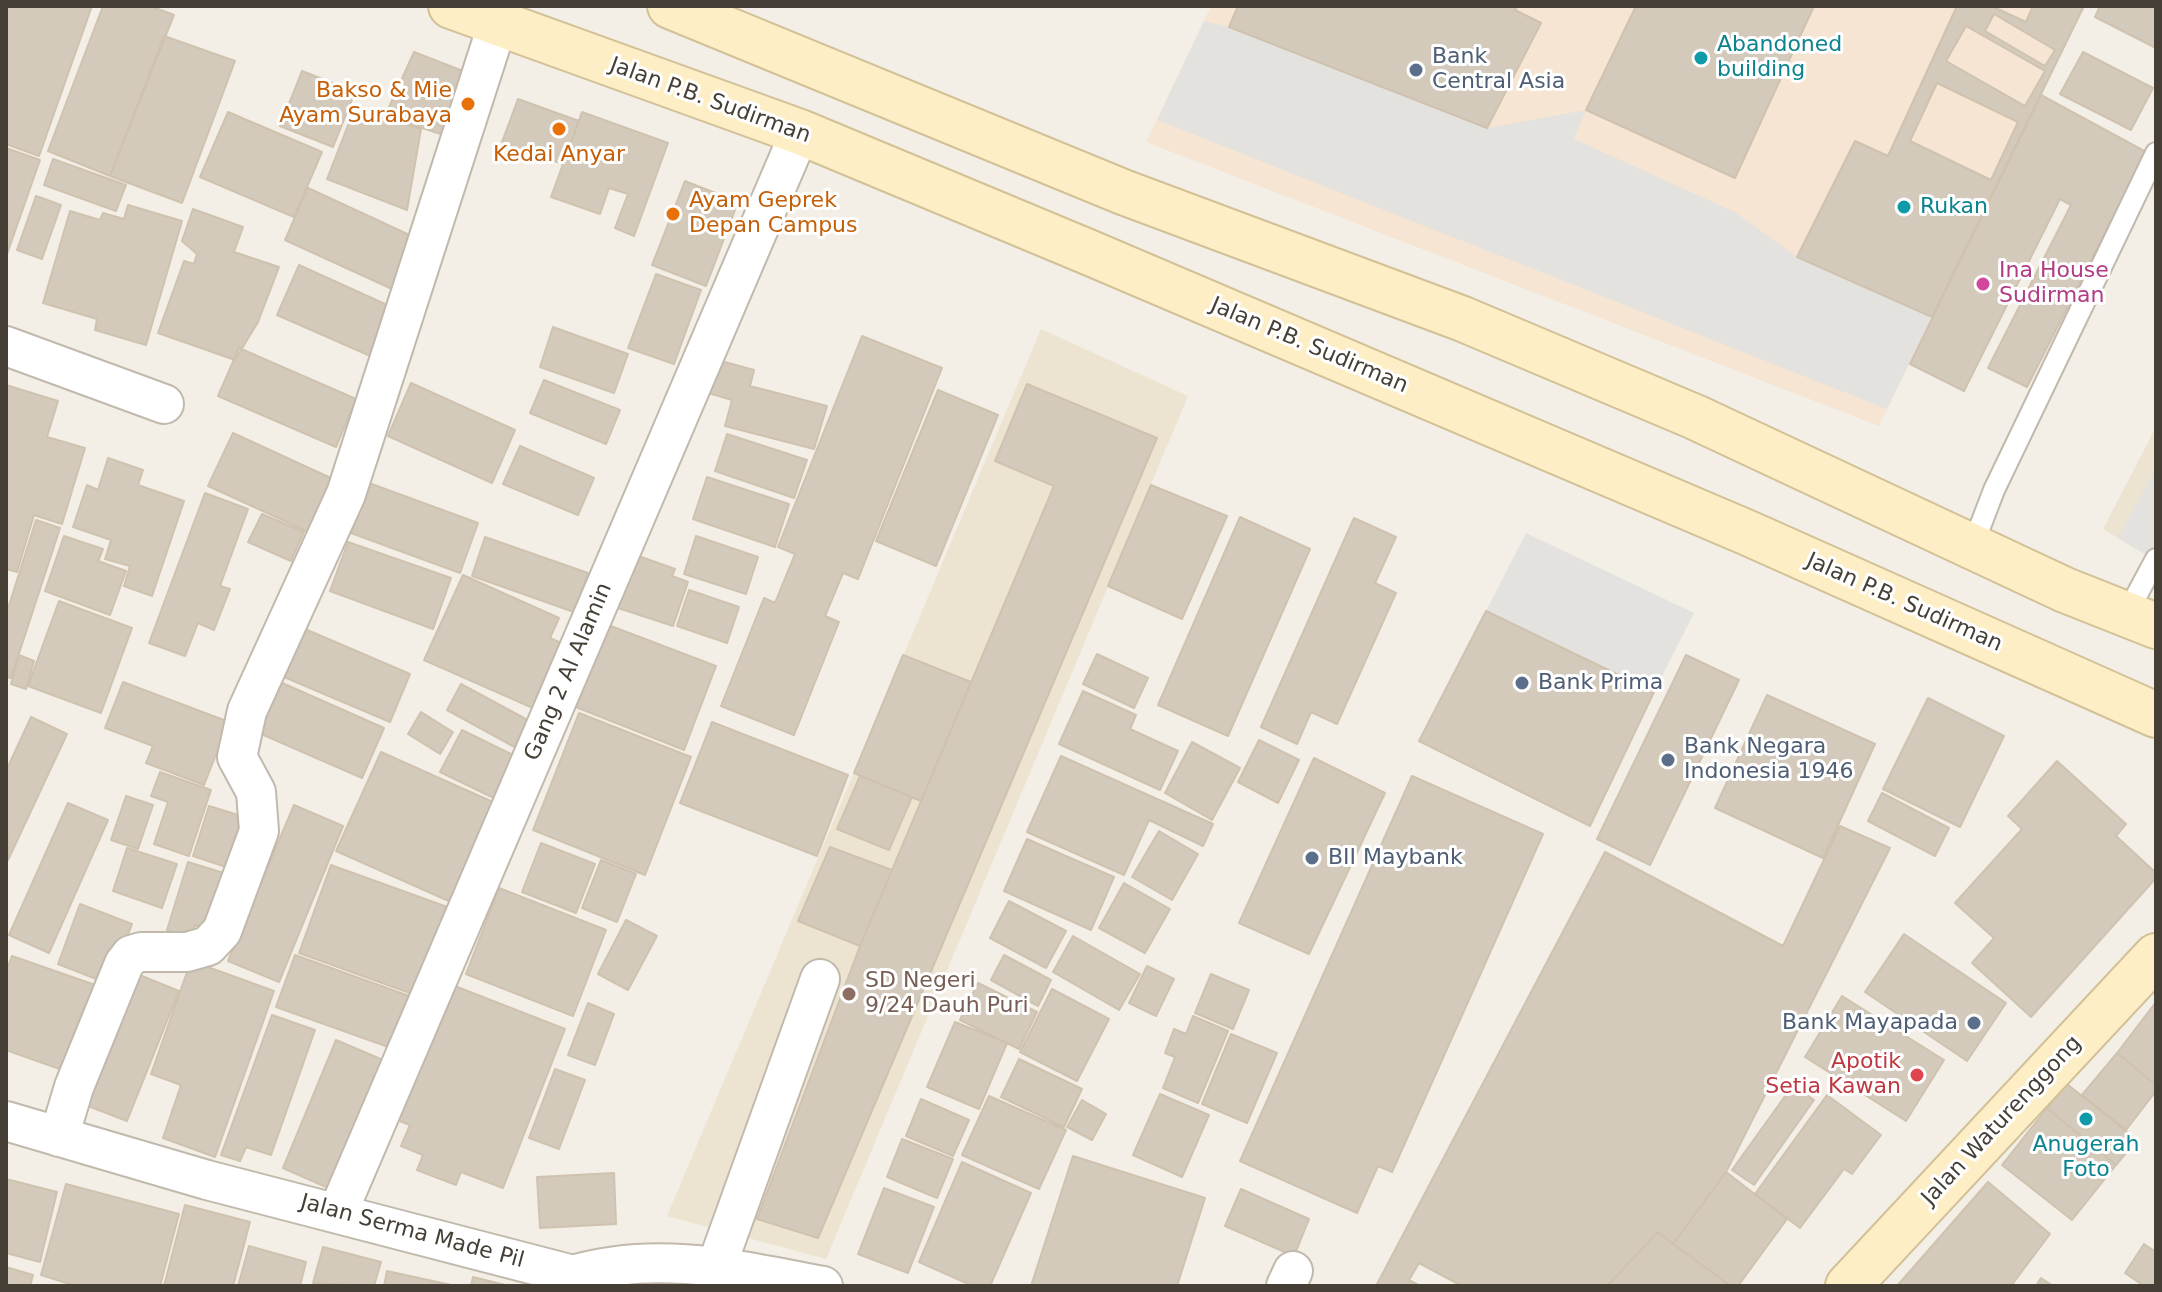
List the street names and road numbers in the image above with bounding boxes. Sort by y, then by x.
street label: Jalan P.B. Sudirman [606,52,814,150]
street label: Jalan P.B. Sudirman [1206,292,1412,400]
street label: Jalan P.B. Sudirman [1802,548,2006,658]
street label: Gang 2 Al Alamin [520,579,618,765]
street label: Jalan Waturenggong [1917,1031,2087,1211]
street label: Jalan Serma Made Pil [297,1189,527,1275]

